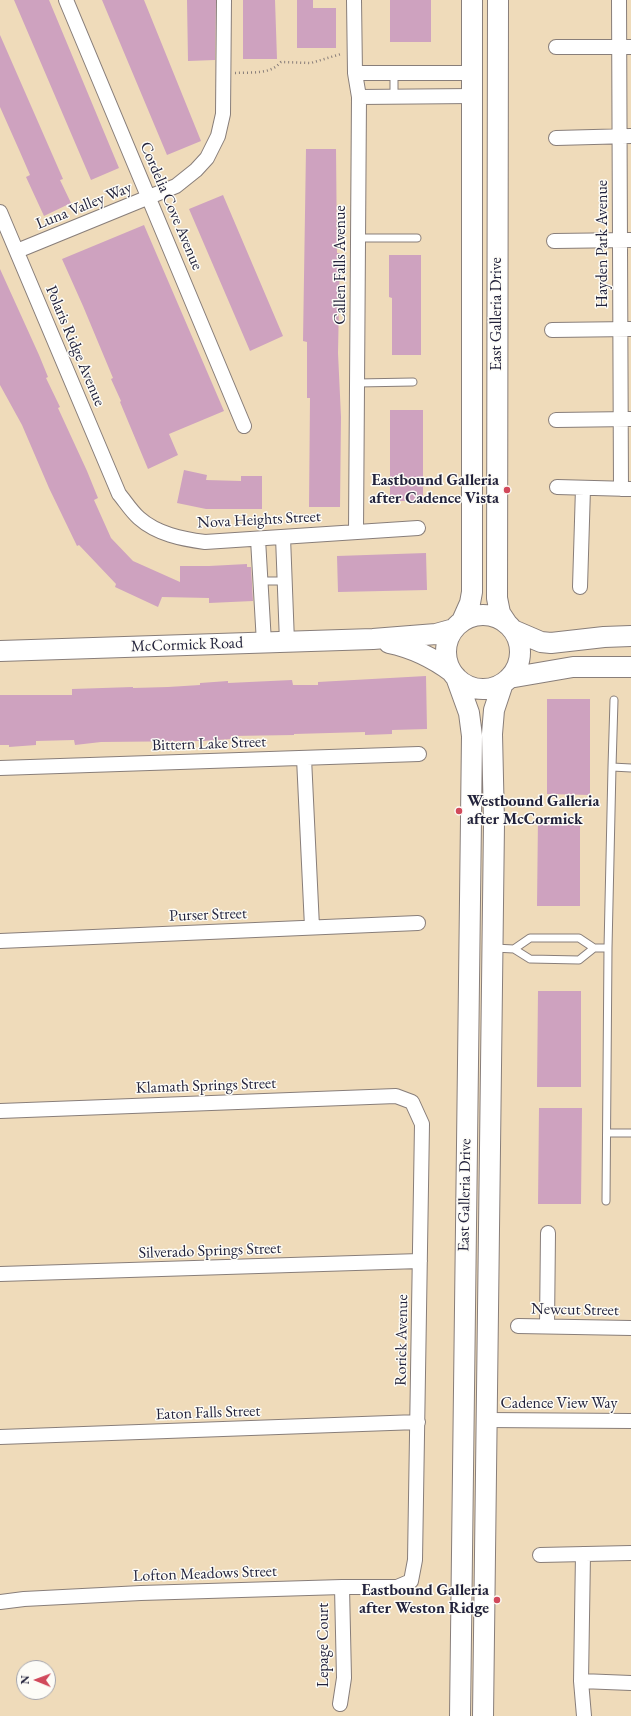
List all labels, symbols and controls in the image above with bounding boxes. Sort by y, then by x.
street label: Cordelia Cove Avenue [135,139,207,273]
street label: Luna Valley Way [33,178,135,234]
street label: Hayden Park Avenue [593,180,613,308]
street label: Callen Falls Avenue [331,205,351,325]
street label: East Galleria Drive [487,257,507,371]
street label: Polaris Ridge Avenue [41,283,109,409]
place label: Eastbound Galleria after Cadence Vista [369,471,499,509]
marker: Eastbound Galleria after Cadence Vista [502,485,512,495]
street label: Nova Heights Street [197,507,321,533]
street label: McCormick Road [131,633,243,657]
street label: Bittern Lake Street [151,732,267,756]
place label: Westbound Galleria after McCormick [467,792,600,830]
marker: Westbound Galleria after McCormick [454,806,464,816]
street label: Purser Street [169,904,247,926]
street label: Klamath Springs Street [136,1074,276,1098]
street label: East Galleria Drive [454,1138,476,1252]
street label: Silverado Springs Street [138,1239,282,1263]
street label: Rorick Avenue [392,1294,412,1386]
street label: Newcut Street [531,1300,619,1320]
street label: Cadence View Way [500,1394,618,1414]
street label: Eaton Falls Street [155,1402,261,1424]
street label: Lofton Meadows Street [133,1562,277,1586]
place label: Eastbound Galleria after Weston Ridge [359,1581,489,1619]
marker: Eastbound Galleria after Weston Ridge [492,1595,502,1605]
street label: Lepage Court [314,1603,334,1687]
north arrow [16,1660,56,1700]
text: N [18,1675,32,1684]

